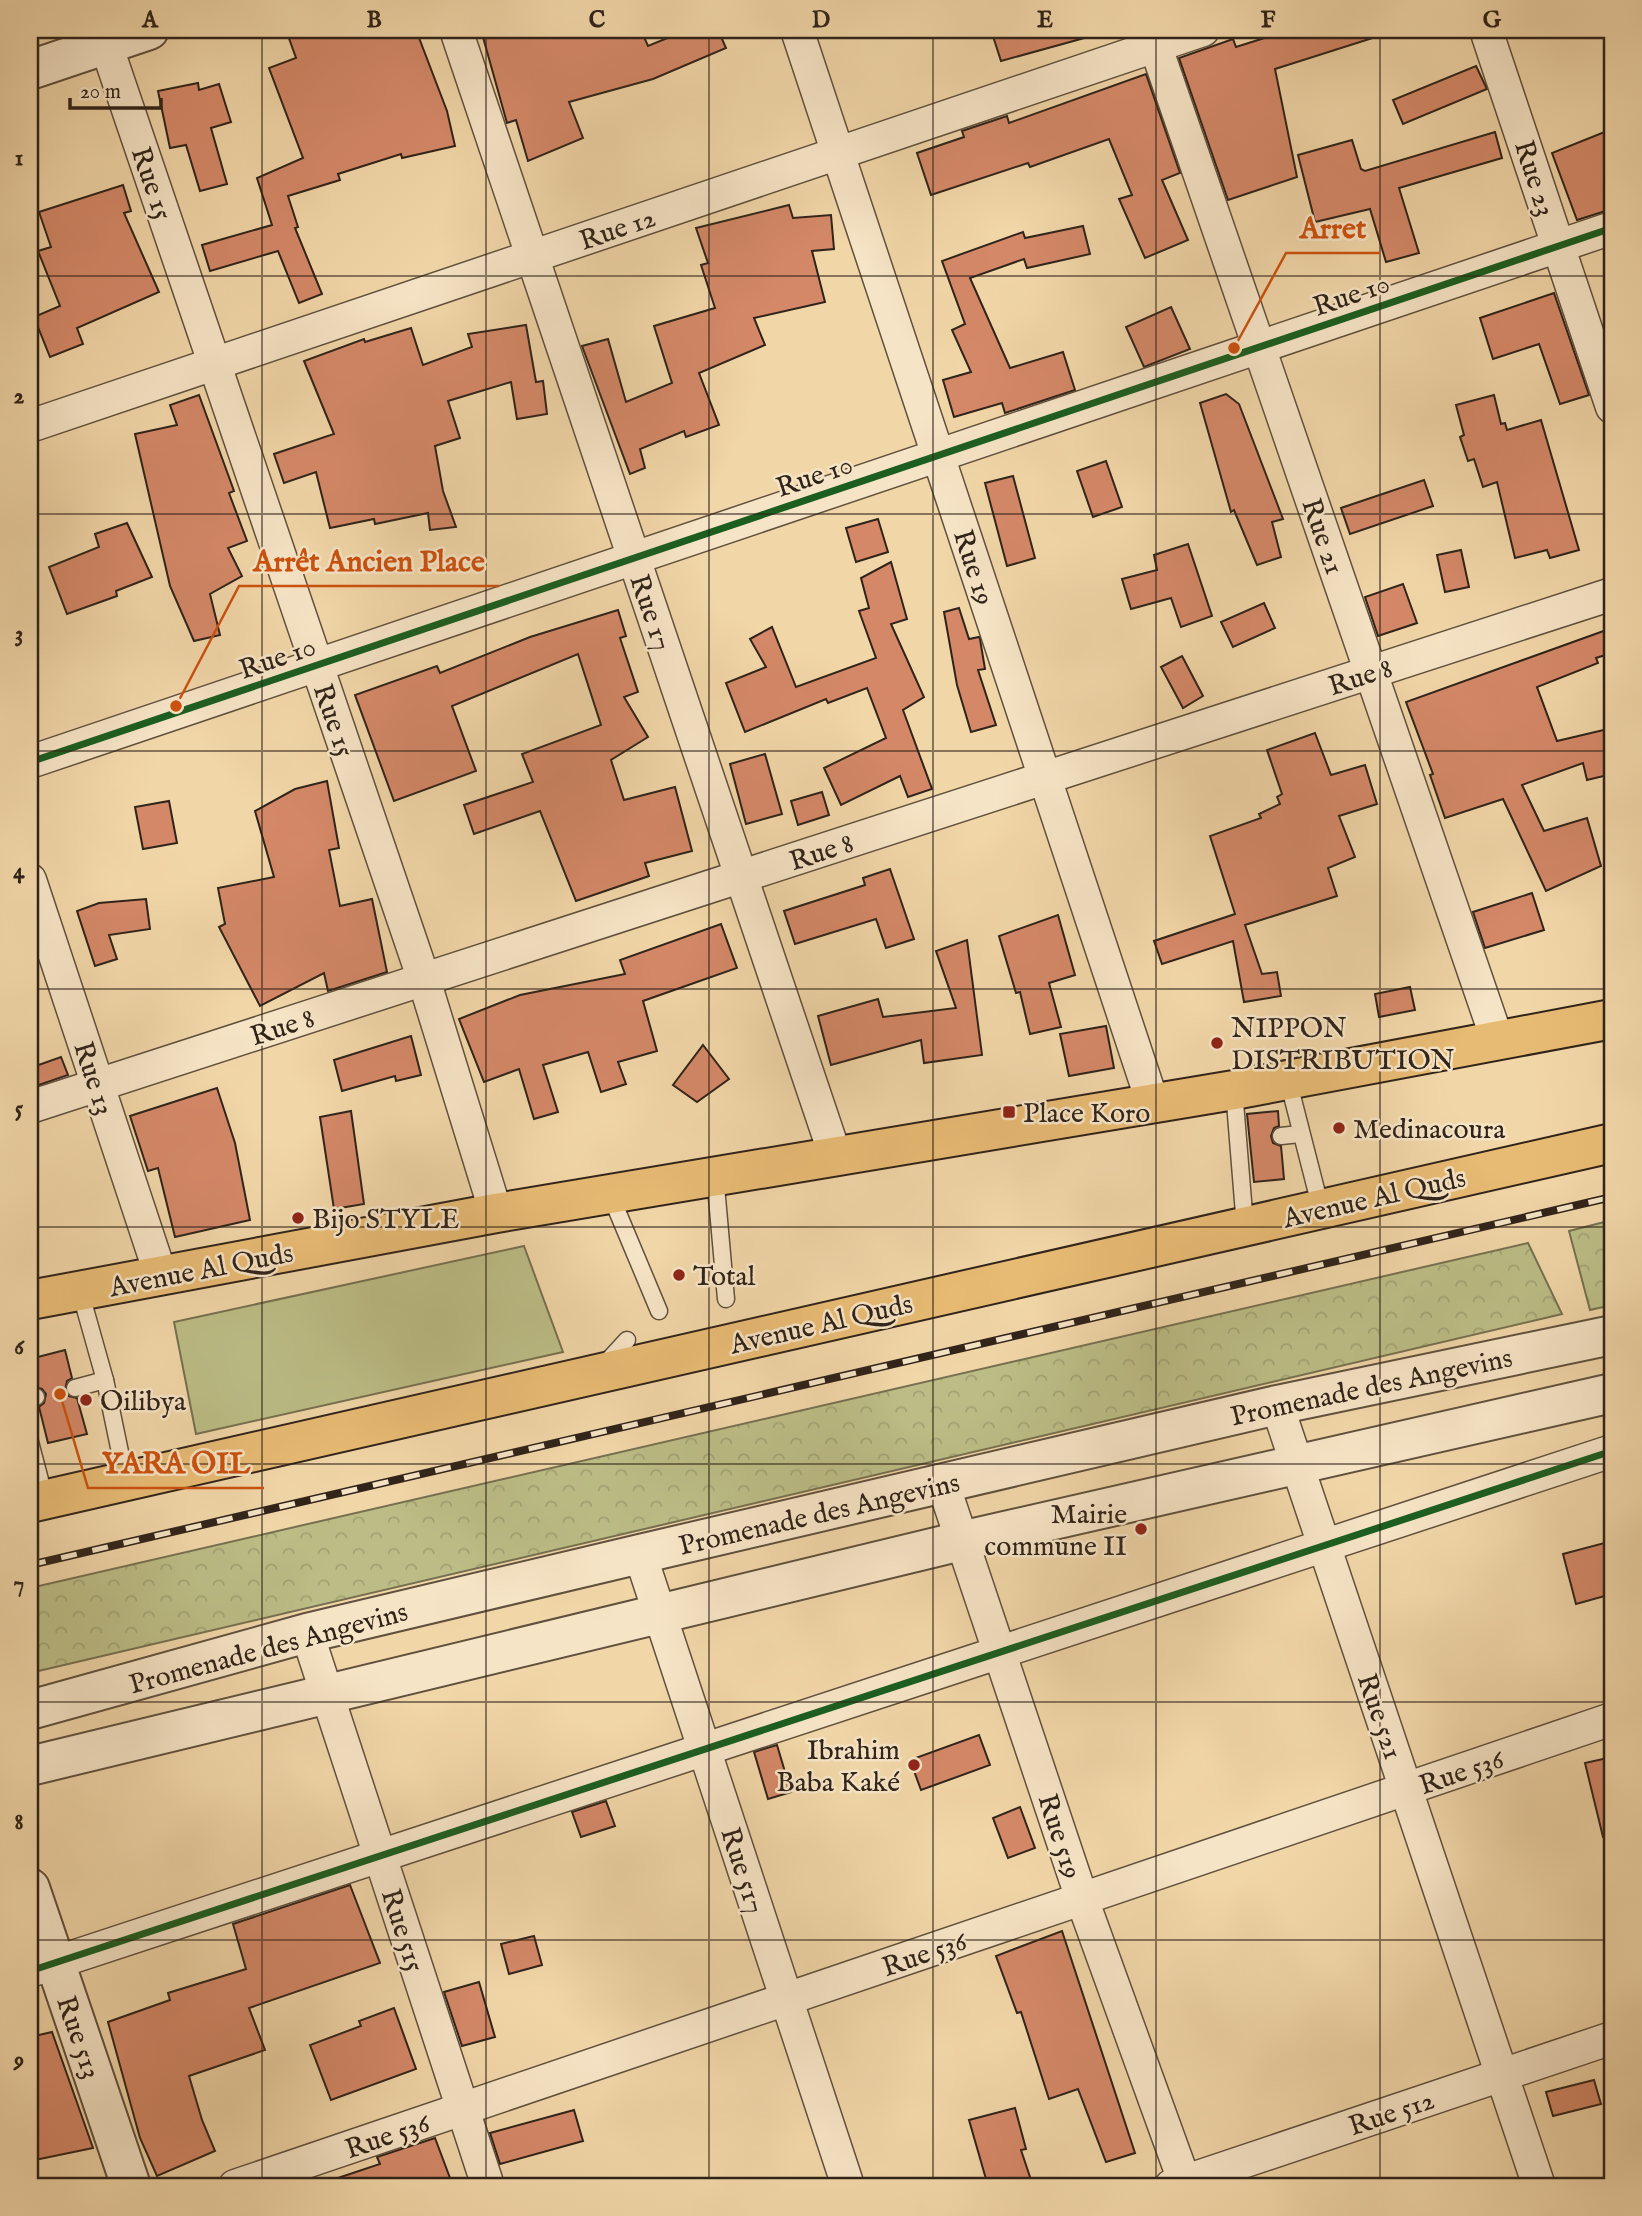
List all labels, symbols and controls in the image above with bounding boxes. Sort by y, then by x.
text: A [141,6,159,35]
text: B [366,6,382,35]
text: C [589,6,606,35]
text: D [812,6,830,35]
text: E [1037,6,1053,35]
text: F [1261,6,1276,35]
text: G [1483,6,1502,35]
scale bar [70,66,161,110]
text: 20 m [80,79,121,106]
street label: Rue 23 [1505,136,1562,221]
street label: Rue 15 [122,143,179,225]
text: 1 [15,144,23,173]
street label: Rue 12 [575,201,660,260]
callout: Arret [1286,202,1380,253]
text: Arret [1299,211,1367,249]
street label: Rue 10 [1309,267,1395,326]
text: 2 [14,382,25,411]
street label: Rue 10 [772,448,858,507]
street label: Rue 21 [1292,494,1351,579]
street label: Rue 19 [944,526,1001,610]
callout: Arrêt Ancien Place [239,535,499,586]
text: Arrêt Ancien Place [252,544,485,582]
street label: Rue 17 [620,570,679,655]
text: 3 [15,620,23,649]
street label: Rue 10 [235,630,321,689]
street label: Rue 8 [1324,652,1397,705]
street label: Rue 15 [304,680,361,762]
street label: Rue 8 [785,827,858,880]
text: 4 [13,857,25,886]
street label: Rue 8 [246,1002,319,1055]
place label: NIPPON DISTRIBUTION [1231,1012,1454,1079]
marker: NIPPON DISTRIBUTION [1209,1035,1225,1051]
street label: Rue 13 [64,1037,121,1120]
text: 5 [15,1095,24,1124]
place label: Place Koro [1023,1097,1150,1132]
marker: Place Koro [1001,1104,1017,1120]
place label: Medinacoura [1353,1113,1506,1148]
marker: Medinacoura [1331,1120,1347,1136]
street label: Avenue Al Quds [1279,1161,1469,1238]
place label: Bijo STYLE [312,1203,459,1238]
marker: Bijo STYLE [290,1210,306,1226]
street label: Avenue Al Quds [106,1236,296,1307]
place label: Total [693,1260,756,1295]
marker: Total [671,1267,687,1283]
street label: Avenue Al Quds [726,1287,916,1364]
text: 6 [14,1333,25,1362]
street label: Promenade des Angevins [1227,1341,1516,1435]
place label: Oilibya [100,1385,187,1420]
marker: Oilibya [78,1392,94,1408]
callout: YARA OIL [88,1437,264,1488]
text: YARA OIL [102,1446,251,1484]
street label: Promenade des Angevins [676,1466,963,1565]
place label: Mairie commune II [984,1498,1127,1565]
marker: Mairie commune II [1133,1521,1149,1537]
text: 7 [14,1570,24,1599]
street label: Promenade des Angevins [125,1595,412,1703]
street label: Rue 521 [1348,1669,1410,1764]
place label: Ibrahim Baba Kaké [776,1734,900,1801]
street label: Rue 536 [1415,1742,1510,1804]
marker: Ibrahim Baba Kaké [906,1757,922,1773]
street label: Rue 519 [1028,1790,1089,1884]
text: 8 [14,1808,24,1837]
street label: Rue 517 [711,1823,772,1918]
street label: Rue 515 [372,1885,431,1977]
street label: Rue 536 [878,1924,973,1986]
street label: Rue 513 [47,1992,108,2084]
text: 9 [13,2046,24,2075]
street label: Rue 512 [1344,2083,1439,2145]
street label: Rue 536 [341,2106,436,2168]

